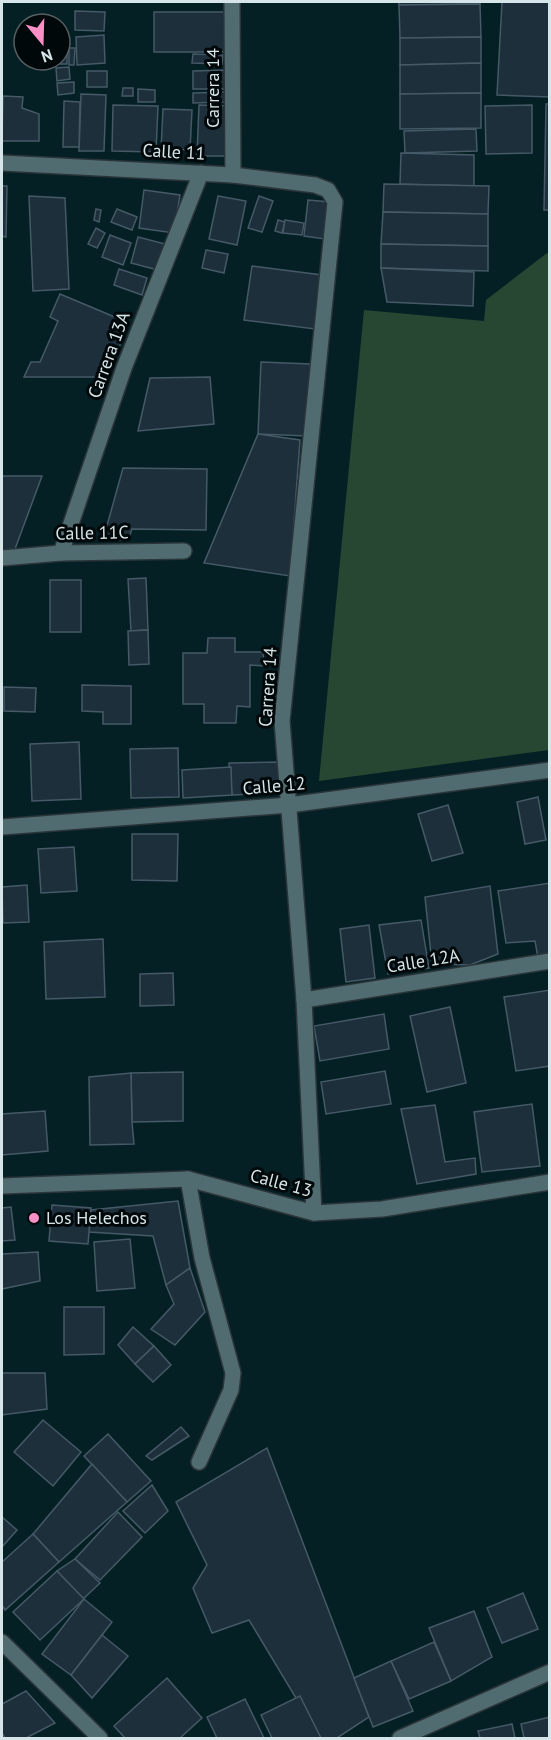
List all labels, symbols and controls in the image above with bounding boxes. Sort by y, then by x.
north arrow [12,12,72,72]
text: N [39,45,55,67]
street label: Carrera 14 [201,48,224,128]
street label: Calle 11 [142,138,206,165]
street label: Carrera 13A [82,308,135,401]
street label: Calle 11C [55,520,129,545]
street label: Carrera 14 [253,646,282,728]
street label: Calle 12 [242,771,306,800]
street label: Calle 12A [385,943,461,978]
street label: Calle 13 [248,1163,315,1202]
place label: Los Helechos [46,1206,147,1229]
marker: Los Helechos [27,1211,41,1225]

